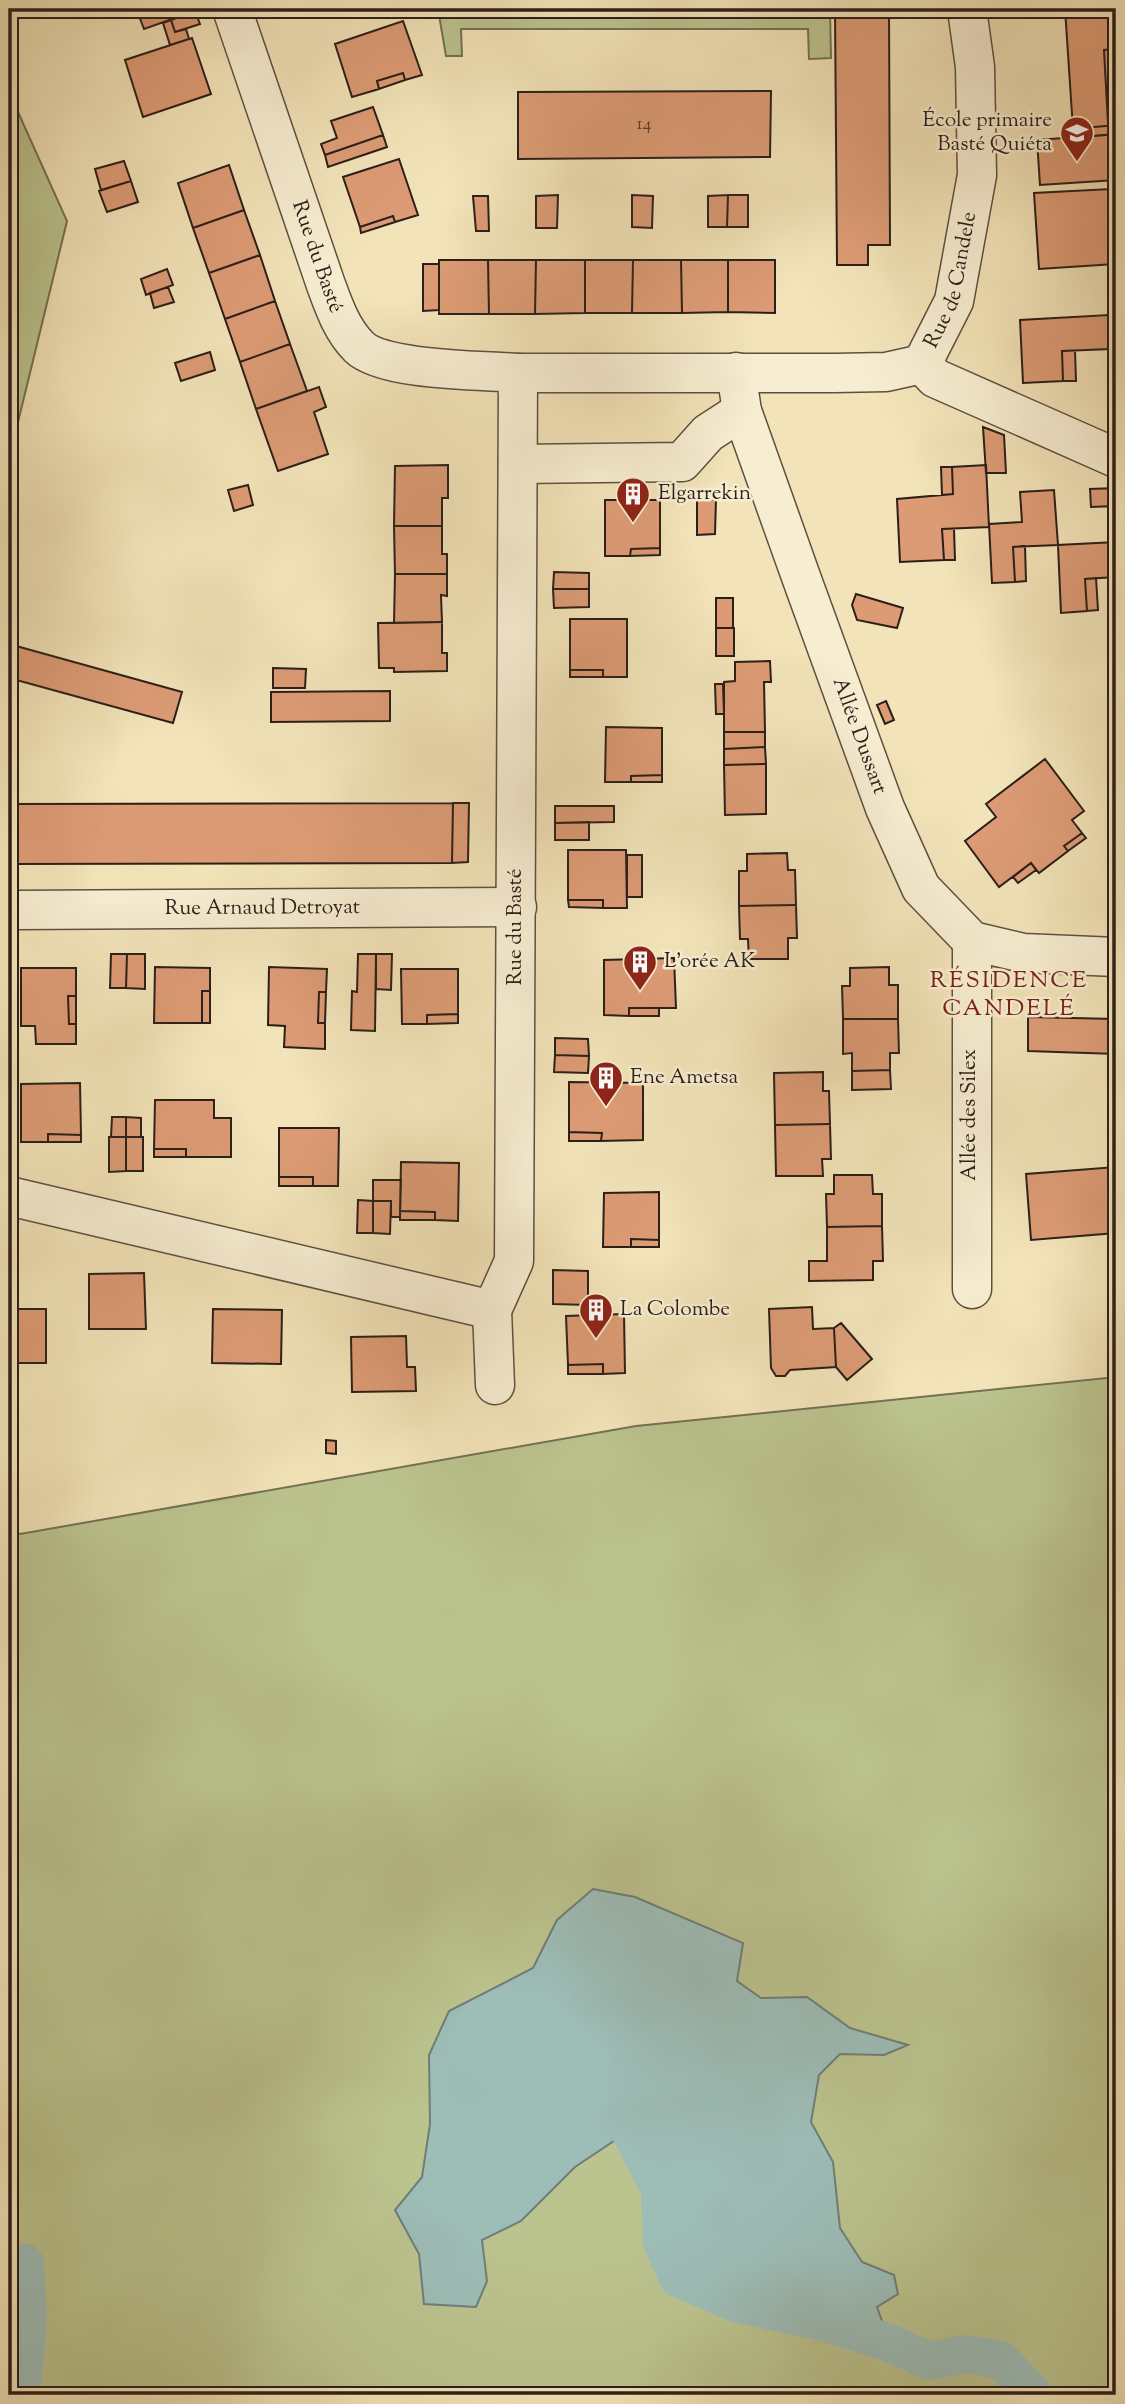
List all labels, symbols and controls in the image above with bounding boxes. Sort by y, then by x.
place label: École primaire Basté Quiéta [922,106,1052,160]
house number: 14 [636,112,652,138]
school or university icon: École primaire Basté Quiéta [1058,114,1096,163]
street label: Rue du Basté [283,197,350,318]
street label: Rue de Candele [917,209,985,354]
building icon: Elgarrekin [614,475,652,524]
place label: Elgarrekin [658,479,751,509]
street label: Allée Dussart [824,674,894,799]
street label: Rue du Basté [501,868,531,986]
street label: Rue Arnaud Detroyat [165,893,360,924]
building icon: L'orée AK [621,943,659,992]
place label: L'orée AK [664,947,755,977]
district label: RÉSIDENCE CANDELÉ [930,964,1088,1026]
street label: Allée des Silex [955,1049,985,1181]
building icon: Ene Ametsa [587,1059,625,1108]
place label: Ene Ametsa [630,1063,738,1093]
building icon: La Colombe [577,1291,615,1340]
place label: La Colombe [620,1295,730,1325]

